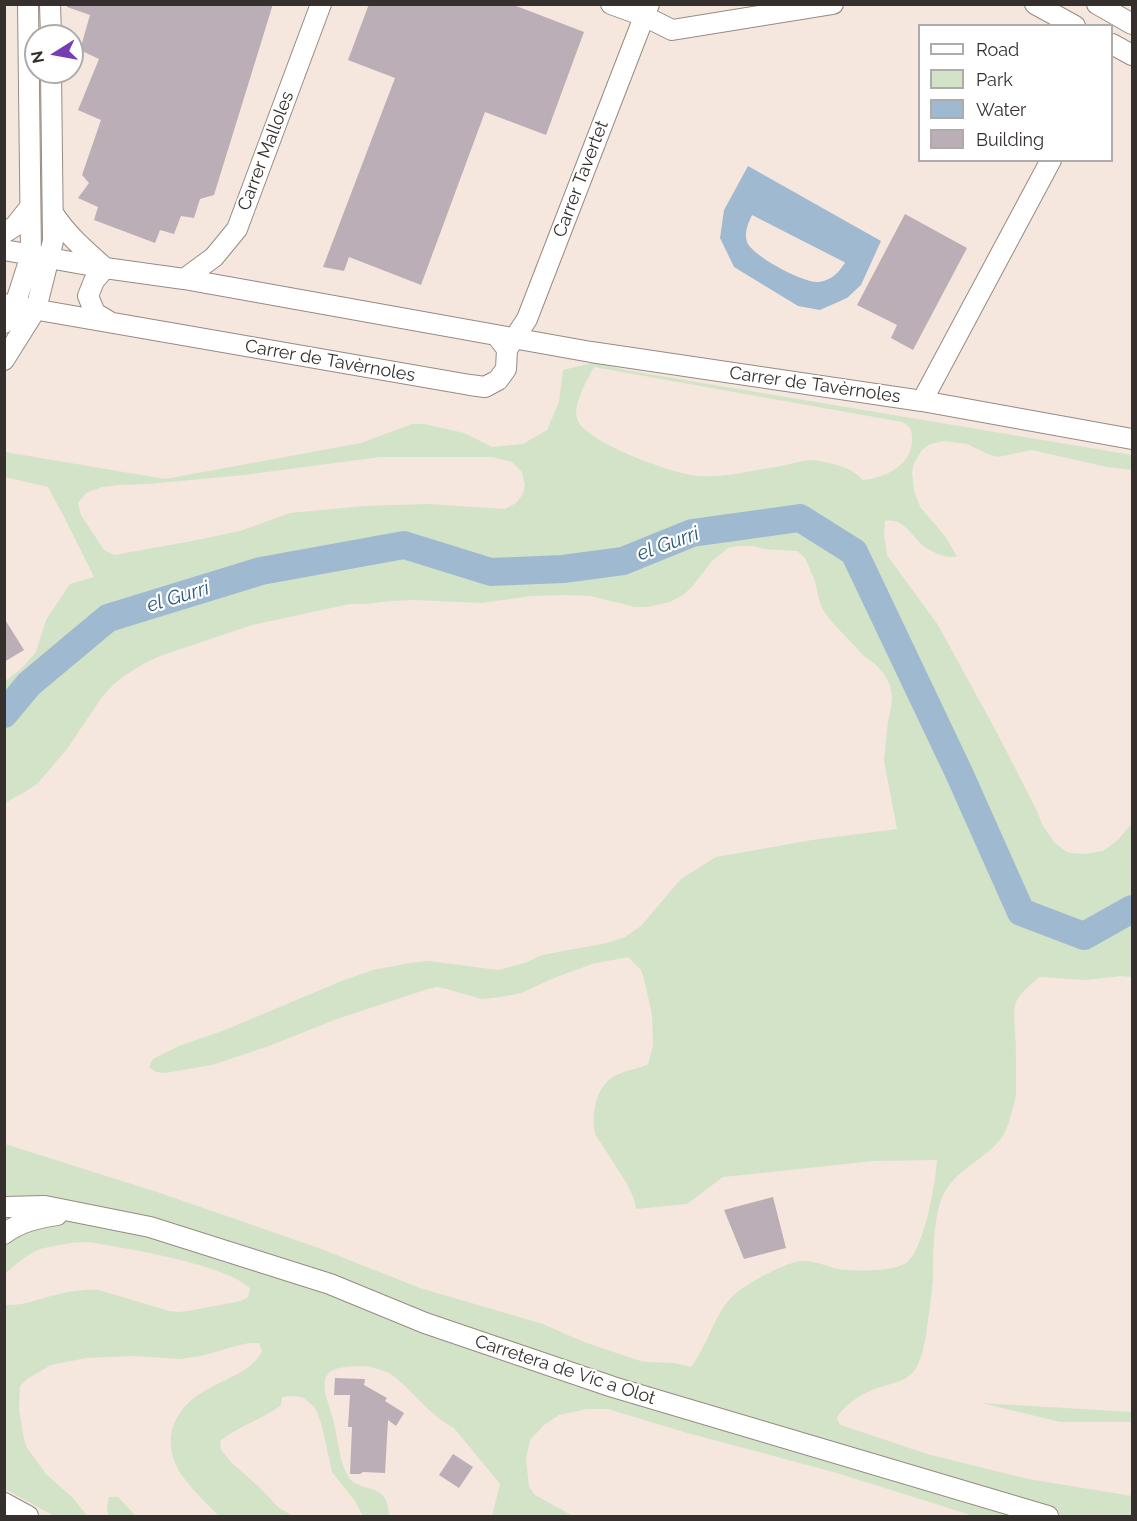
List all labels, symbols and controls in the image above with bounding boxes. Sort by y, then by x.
north arrow [24,24,84,84]
legend [918,24,1113,162]
text: Road [976,39,1019,60]
text: N [27,49,48,65]
text: Park [976,69,1013,90]
street label: Carrer Malloles [233,88,299,214]
text: Water [976,99,1026,120]
street label: Carrer Tavertet [549,118,613,240]
text: Building [976,129,1044,150]
street label: Carrer de Tavèrnoles [243,335,417,387]
street label: Carrer de Tavèrnoles [728,362,902,408]
water label: el Gurri [634,522,702,566]
water label: el Gurri [144,576,212,618]
street label: Carretera de Vic a Olot [472,1331,658,1409]

